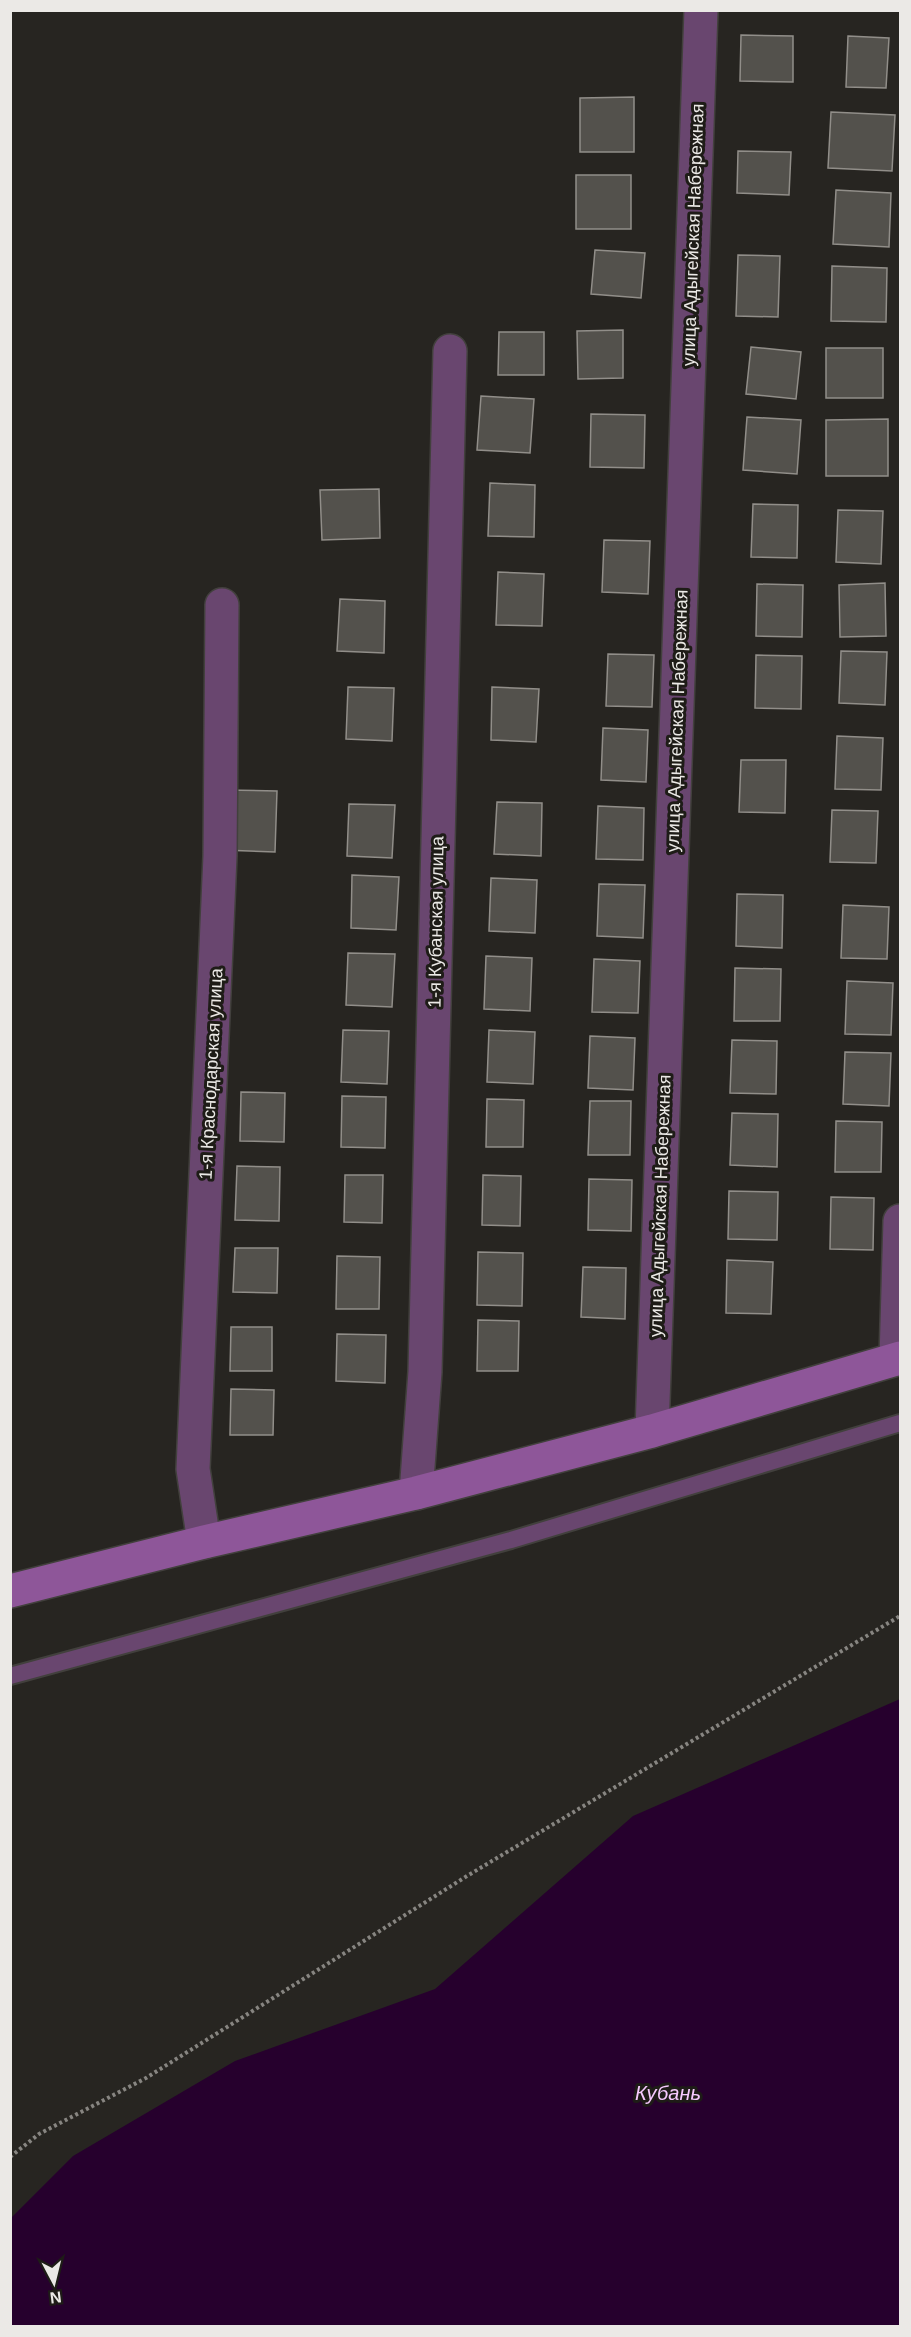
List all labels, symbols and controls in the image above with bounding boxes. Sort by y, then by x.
street label: улица Адыгейская Набережная [678,103,708,367]
street label: улица Адыгейская Набережная [662,589,692,853]
street label: 1-я Кубанская улица [425,835,448,1008]
street label: 1-я Краснодарская улица [195,967,227,1180]
street label: улица Адыгейская Набережная [645,1074,675,1338]
water label: Кубань [635,2082,701,2104]
north arrow [24,2253,84,2313]
text: N [49,2288,63,2307]

